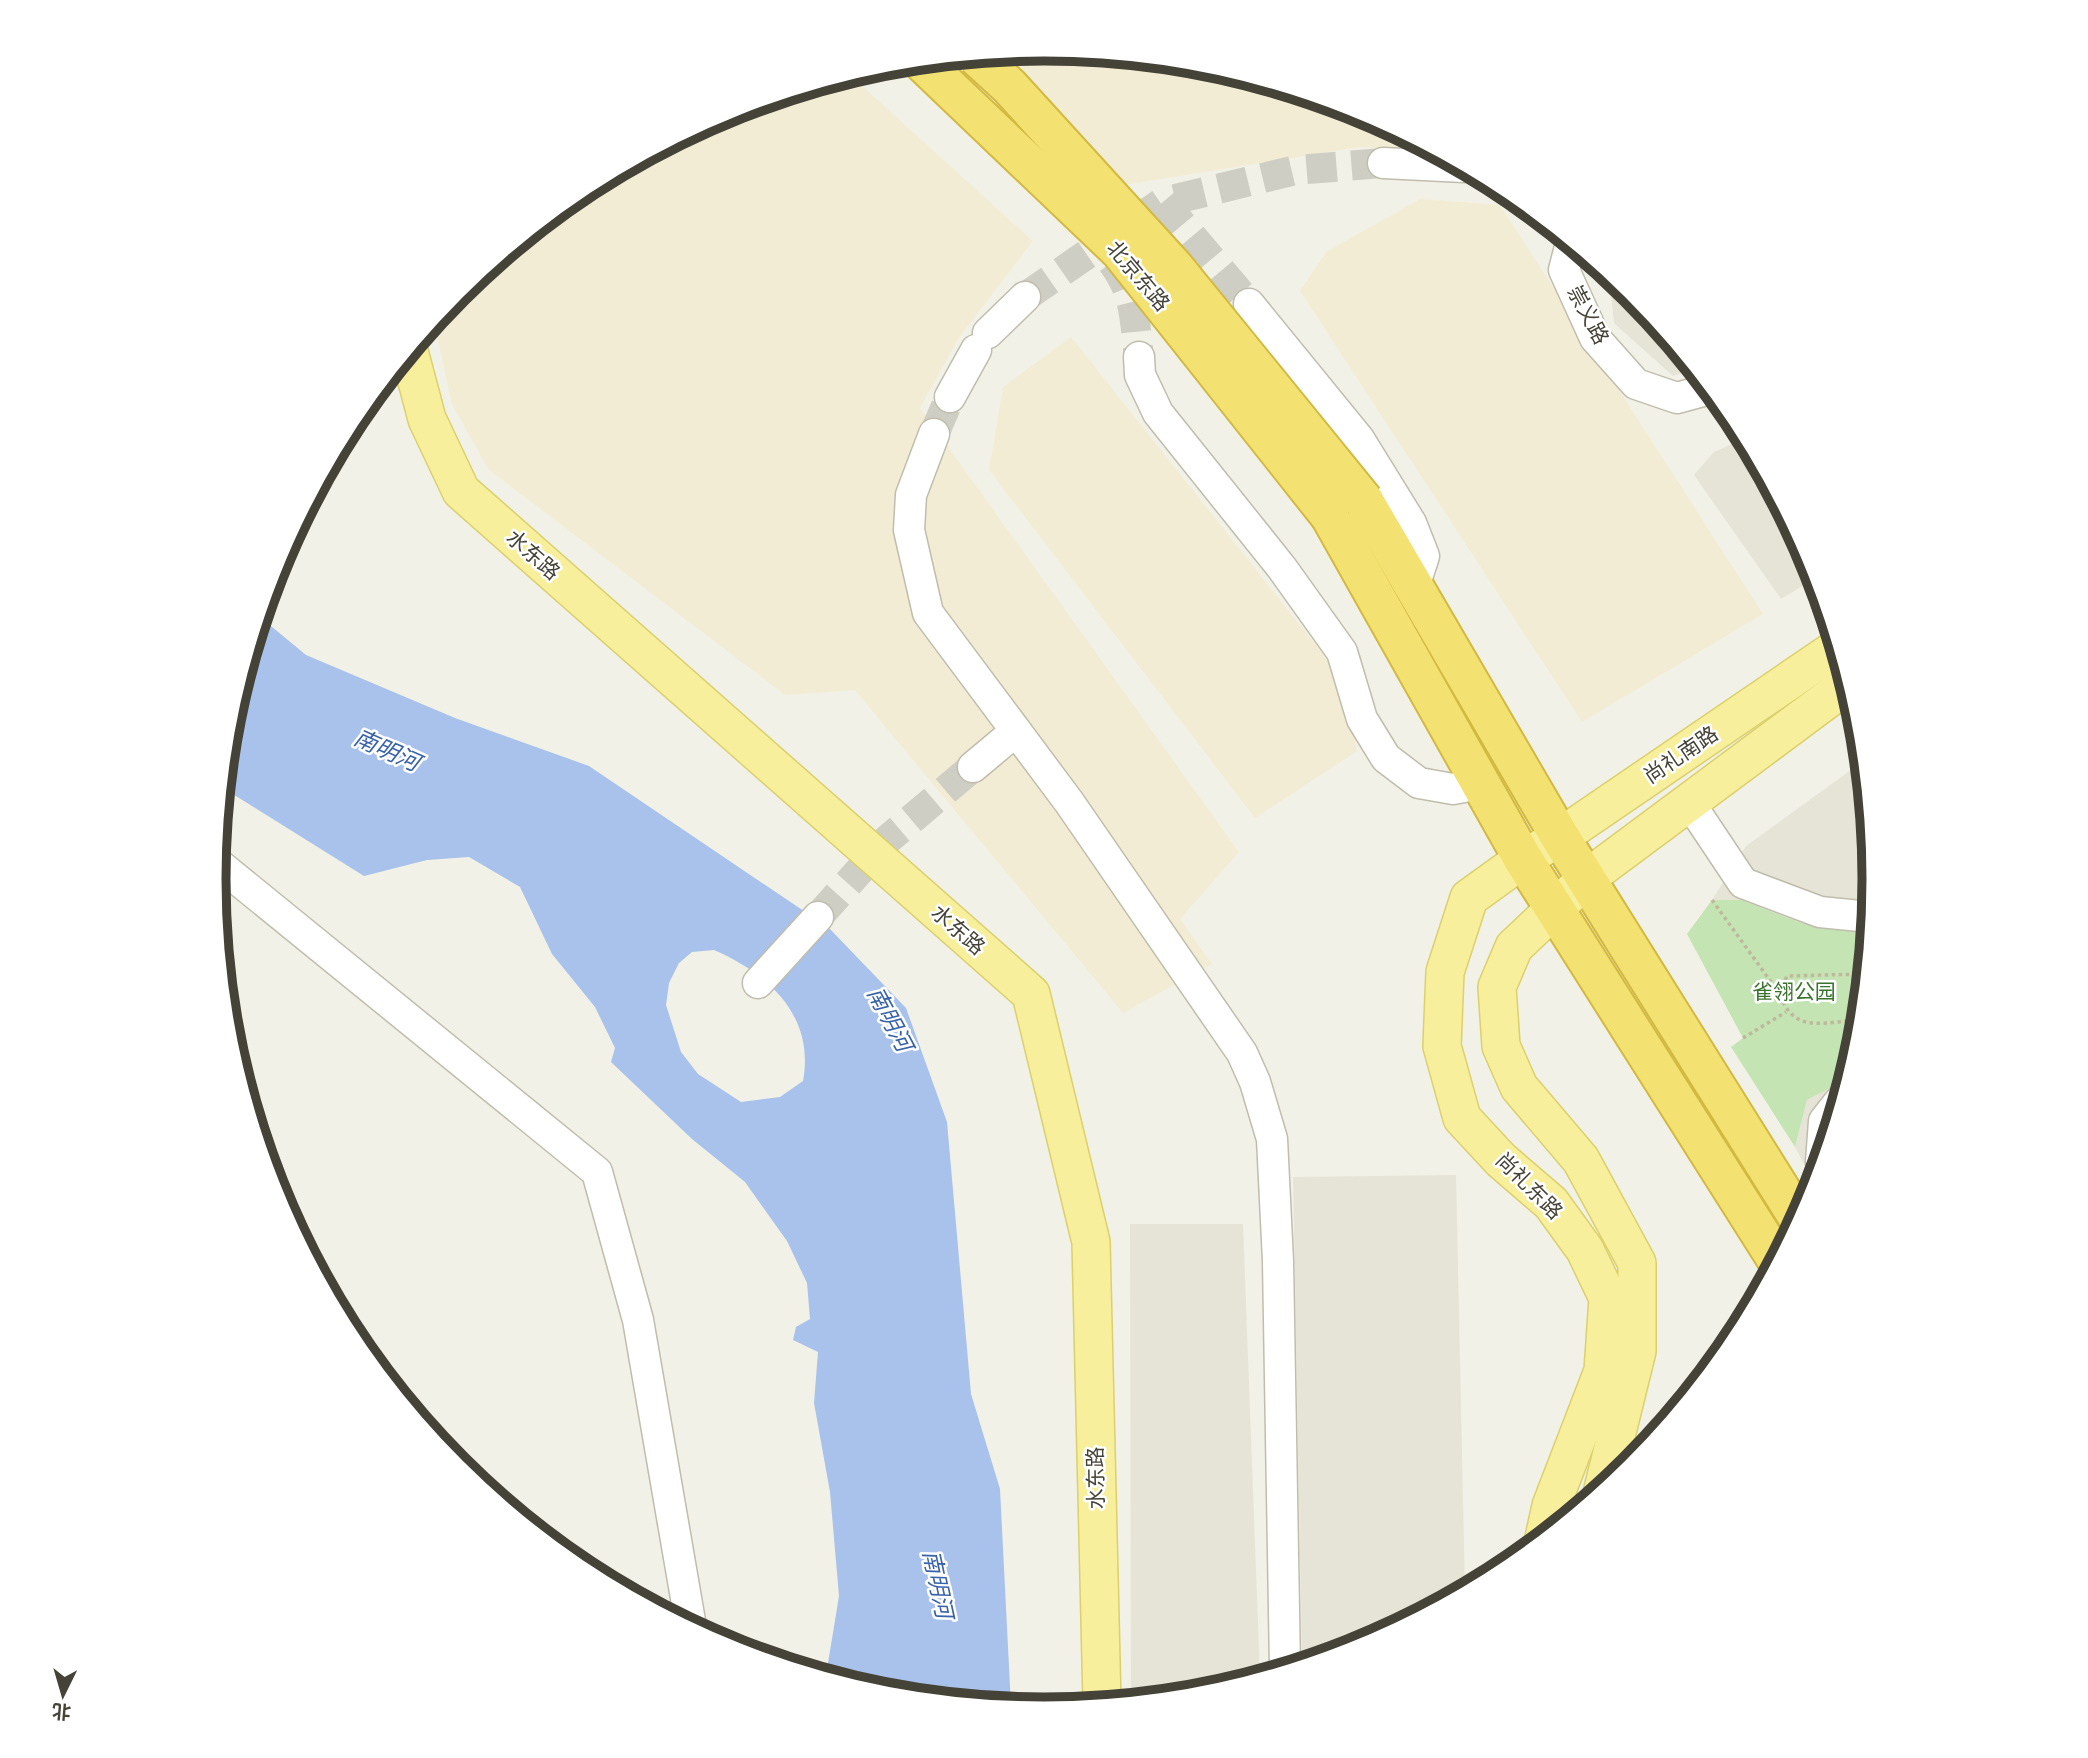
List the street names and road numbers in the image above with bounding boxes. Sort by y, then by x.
street label: 北京东路 [1102,236,1174,316]
street label: 崇义路 [1563,282,1613,348]
street label: 水东路 [501,525,565,585]
street label: 尚礼南路 [1639,722,1723,788]
street label: 水东路 [926,900,990,960]
street label: 尚礼东路 [1491,1148,1567,1224]
street label: 水东路 [1083,1446,1109,1510]

